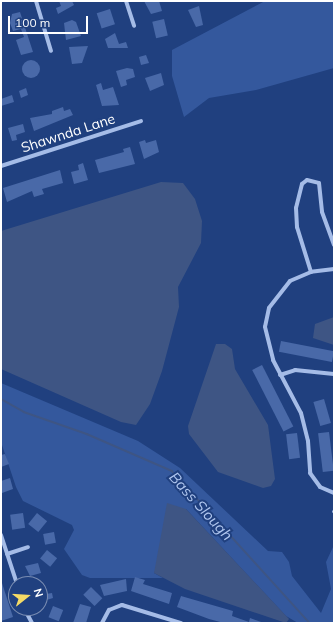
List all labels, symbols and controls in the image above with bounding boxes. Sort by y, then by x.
scale bar [10,8,90,34]
text: 100 m [15,15,50,30]
street label: Shawnda Lane [19,110,117,156]
water label: Bass Slough [166,468,236,544]
north arrow [8,576,48,616]
text: N [31,587,46,599]

